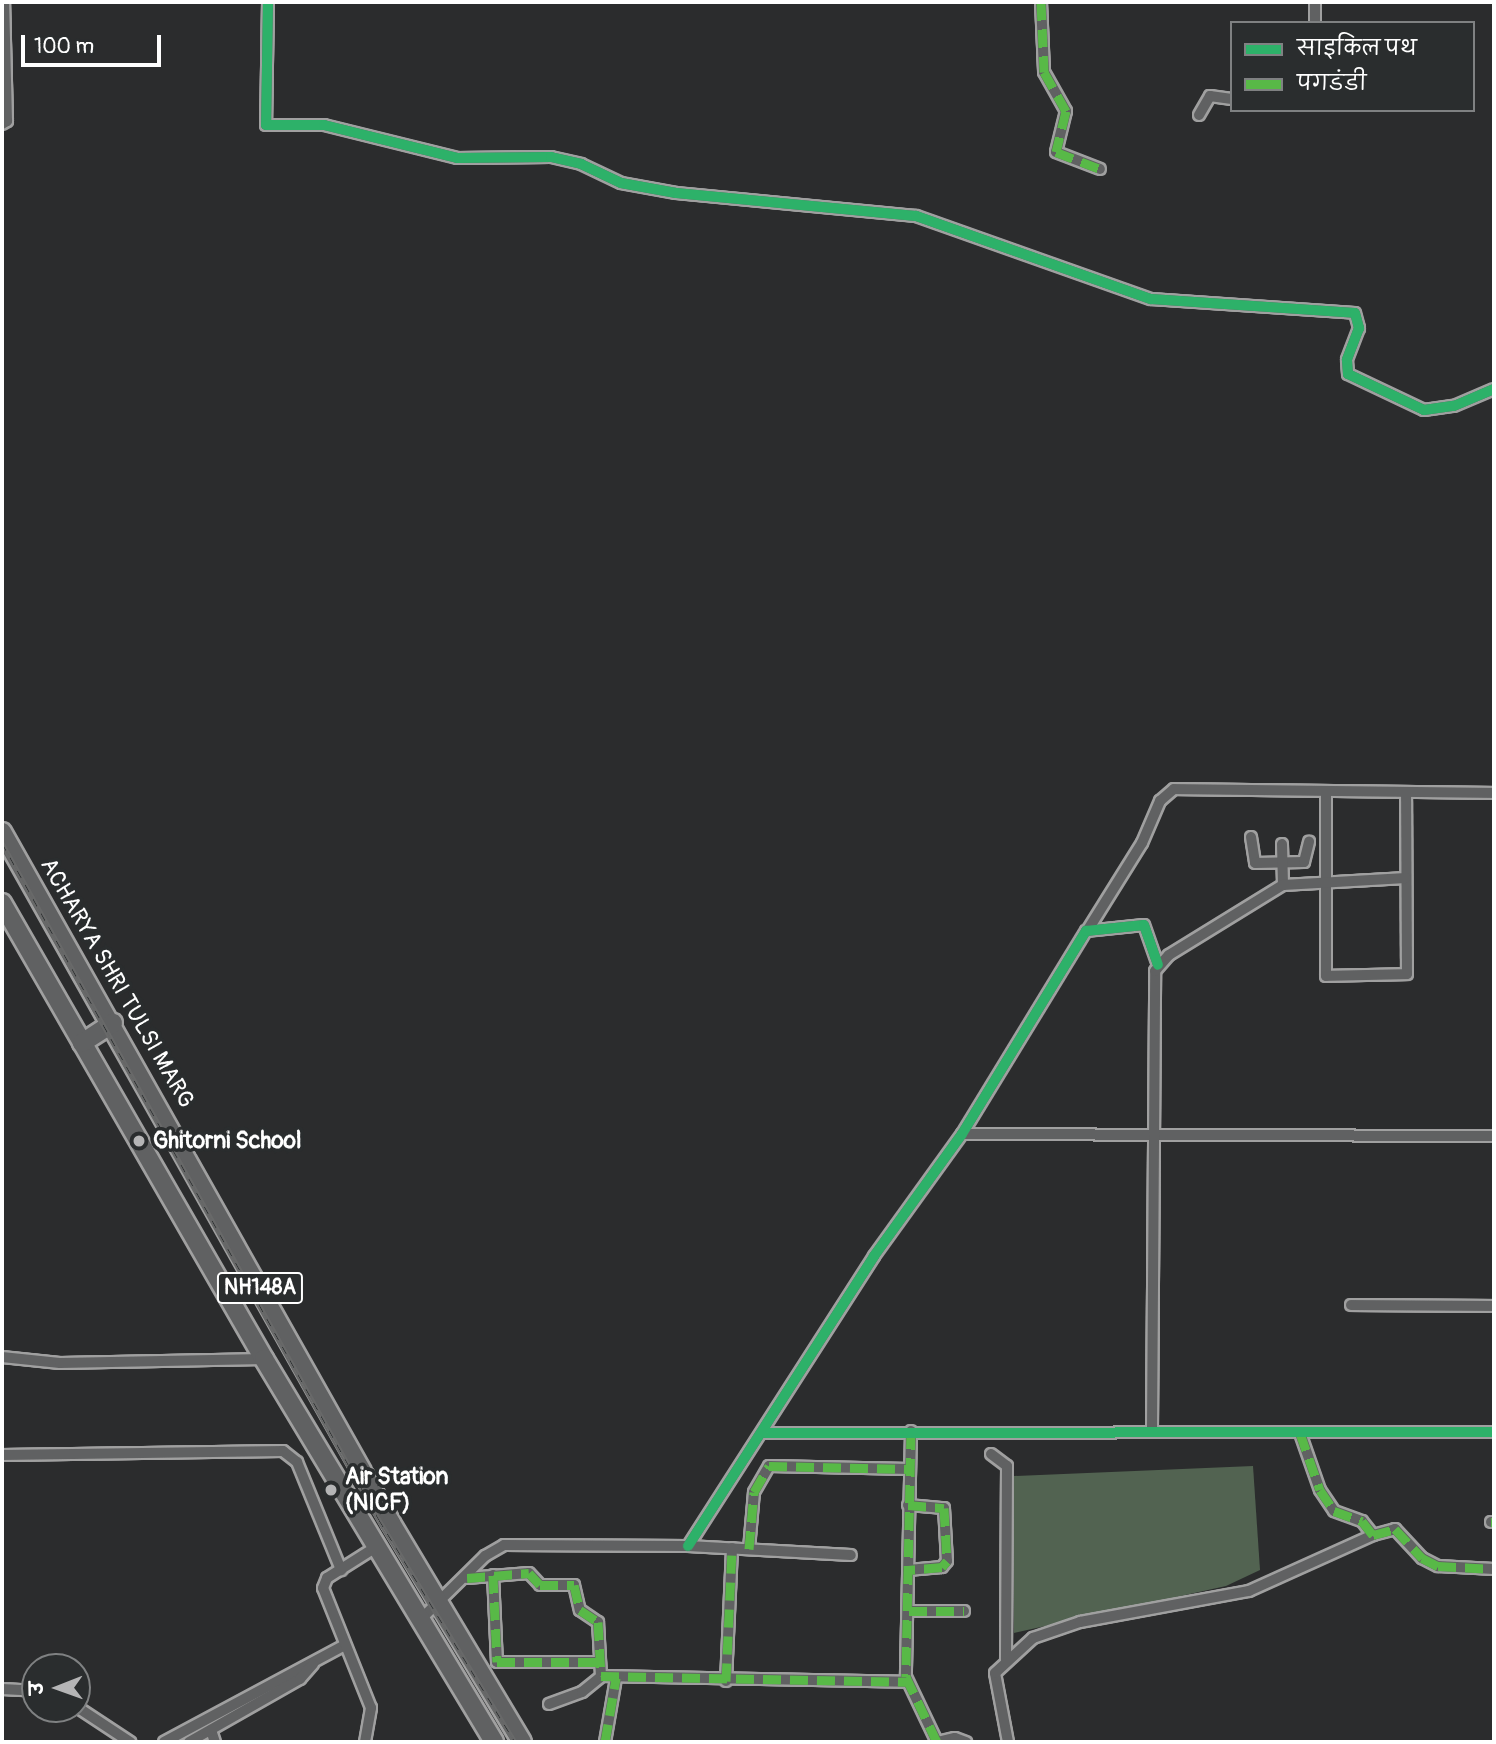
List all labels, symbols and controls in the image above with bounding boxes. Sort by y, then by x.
scale bar [24,21,164,65]
legend [1230,21,1475,112]
text: 100 m [34,33,94,60]
text: साइकिल पथ [1297,35,1417,62]
text: पगडंडी [1297,70,1367,97]
street label: ACHARYA SHRI TULSI MARG [34,853,200,1113]
place label: Ghitorni School [153,1127,301,1155]
marker: Ghitorni School [131,1133,147,1149]
road number: NH148A [216,1270,304,1306]
place label: Air Station (NICF) [345,1463,448,1517]
marker: Air Station (NICF) [323,1482,339,1498]
north arrow [21,1653,91,1723]
text: उ [25,1682,49,1695]

